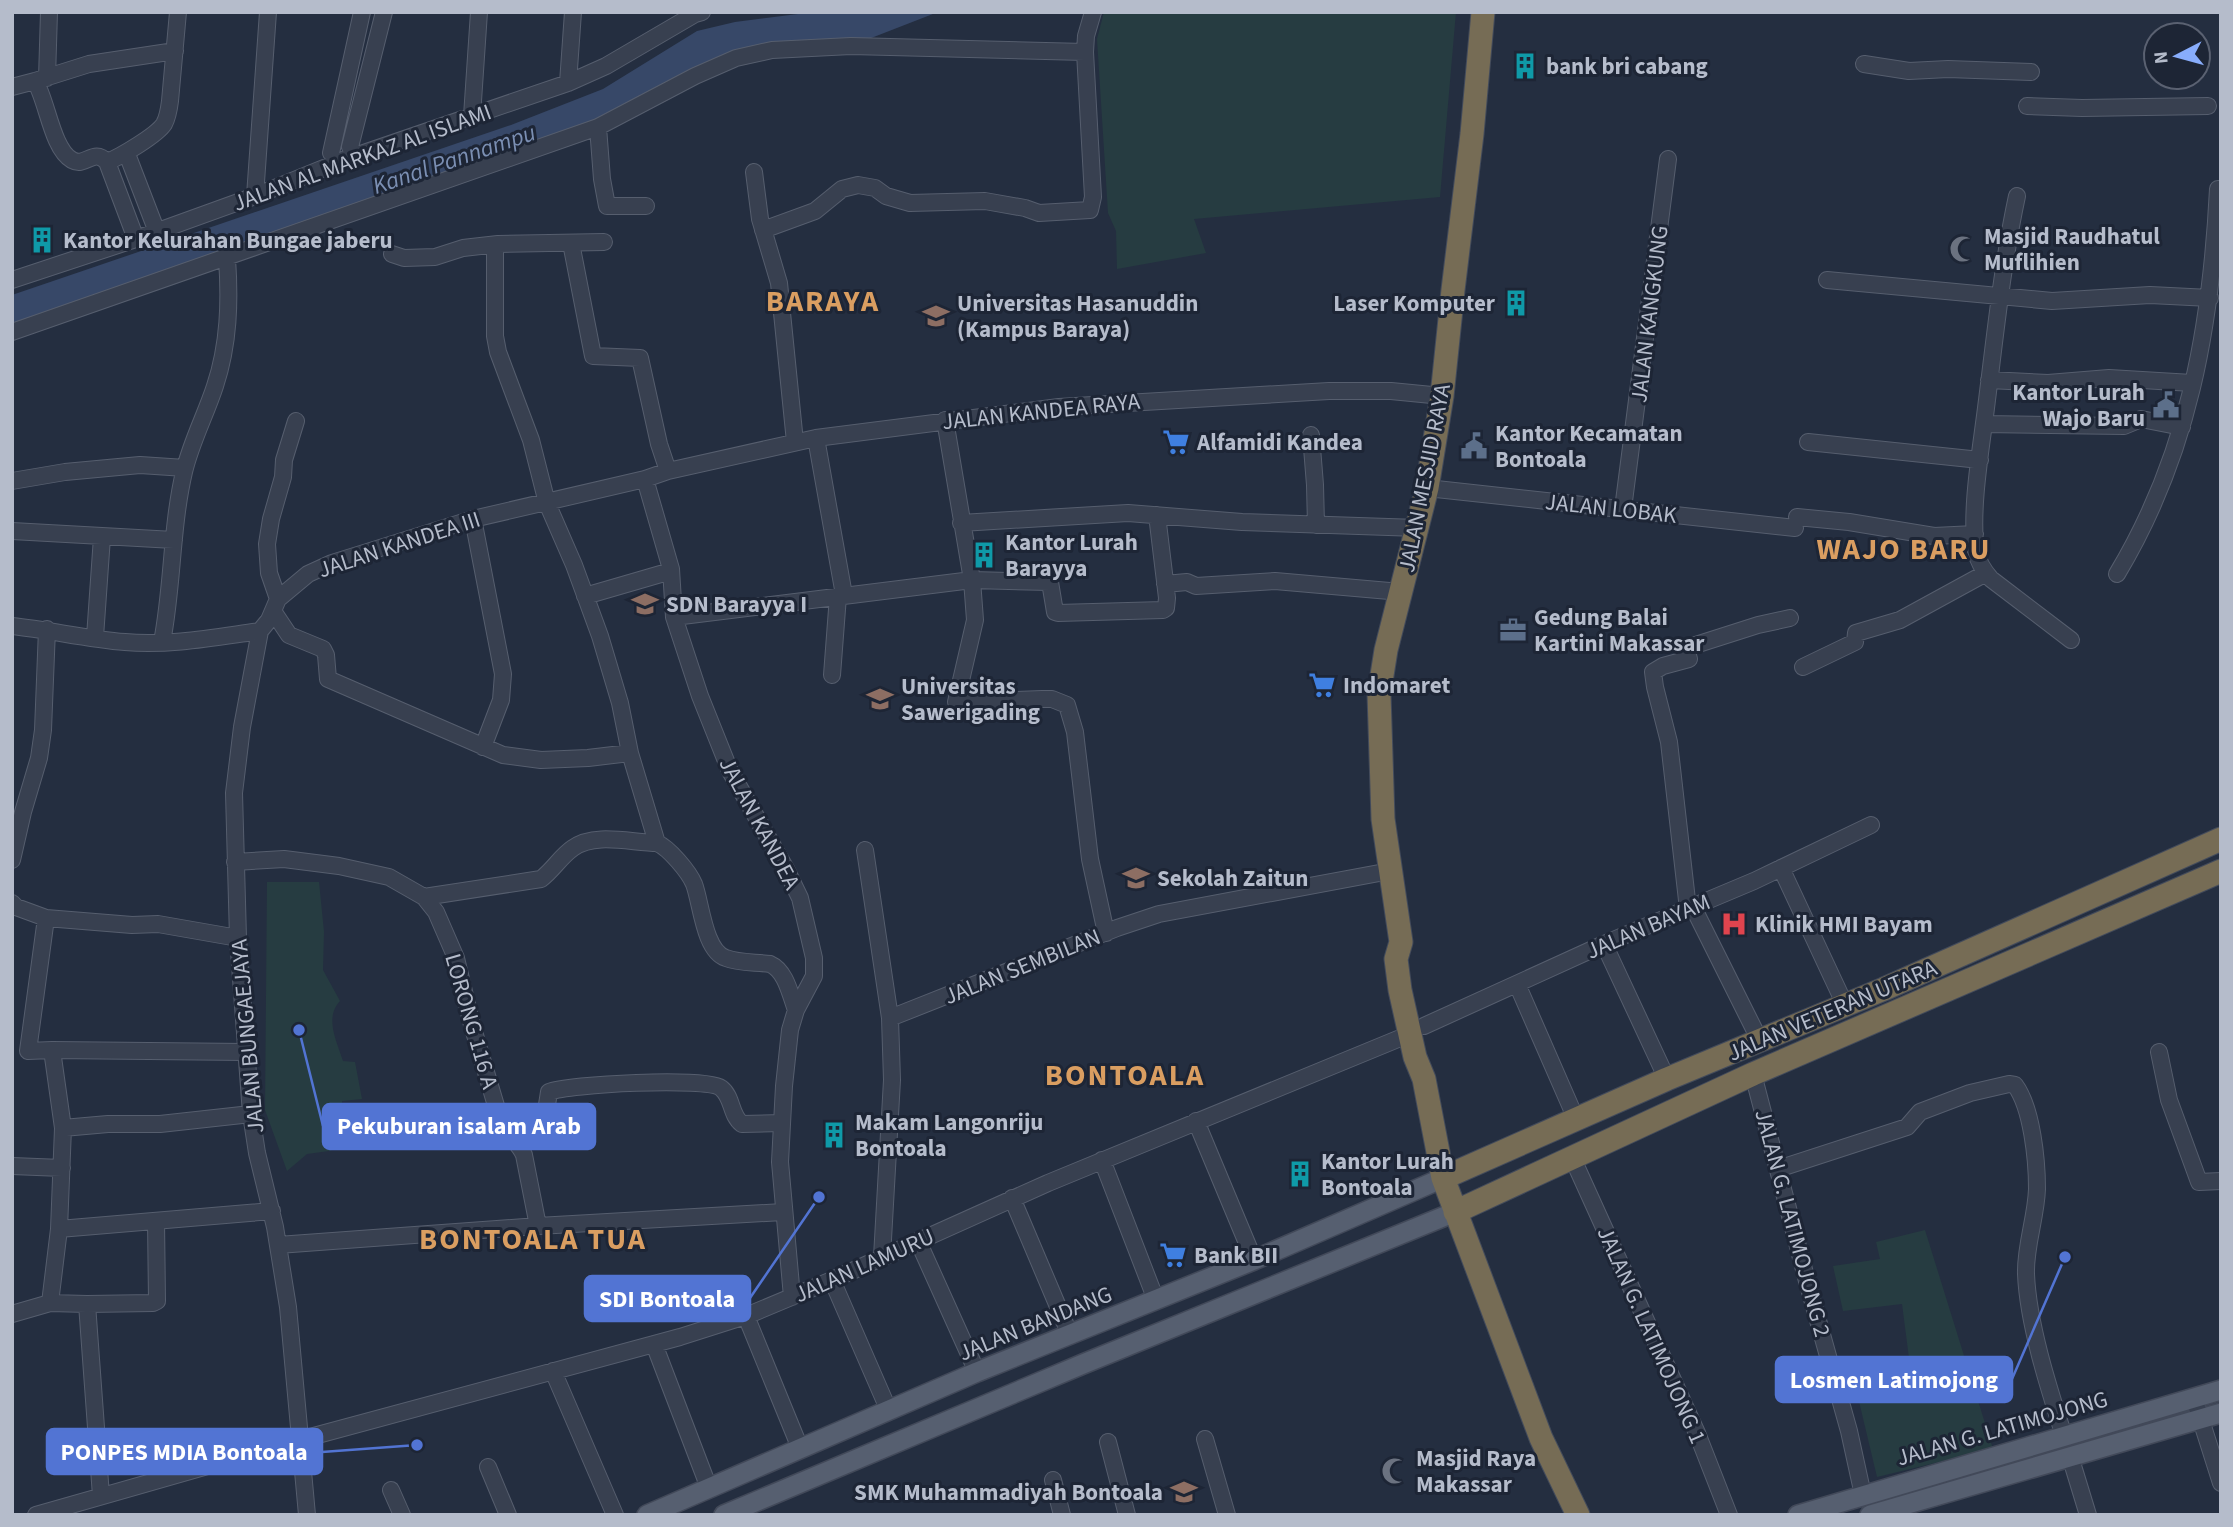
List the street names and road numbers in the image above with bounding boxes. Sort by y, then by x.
street label: JALAN AL MARKAZ AL ISLAMI [228,95,496,220]
street label: JALAN KANGKUNG [1622,224,1677,405]
street label: JALAN MESJID RAYA [1390,380,1459,575]
street label: JALAN KANDEA RAYA [940,385,1142,438]
street label: JALAN LOBAK [1544,485,1679,532]
street label: JALAN KANDEA III [314,503,484,586]
street label: JALAN KANDEA [711,751,809,896]
street label: JALAN BAYAM [1581,885,1716,967]
street label: JALAN SEMBILAN [939,920,1105,1013]
street label: JALAN BUNGAEJAYA [223,937,272,1135]
street label: LORONG 116 A [436,950,507,1093]
street label: JALAN VETERAN UTARA [1723,951,1942,1069]
street label: JALAN G. LATIMOJONG 2 [1746,1106,1839,1341]
street label: JALAN LAMURU [789,1220,939,1311]
street label: JALAN G. LATIMOJONG 1 [1589,1221,1714,1449]
street label: JALAN BANDANG [953,1278,1117,1369]
street label: JALAN G. LATIMOJONG [1893,1383,2112,1474]

